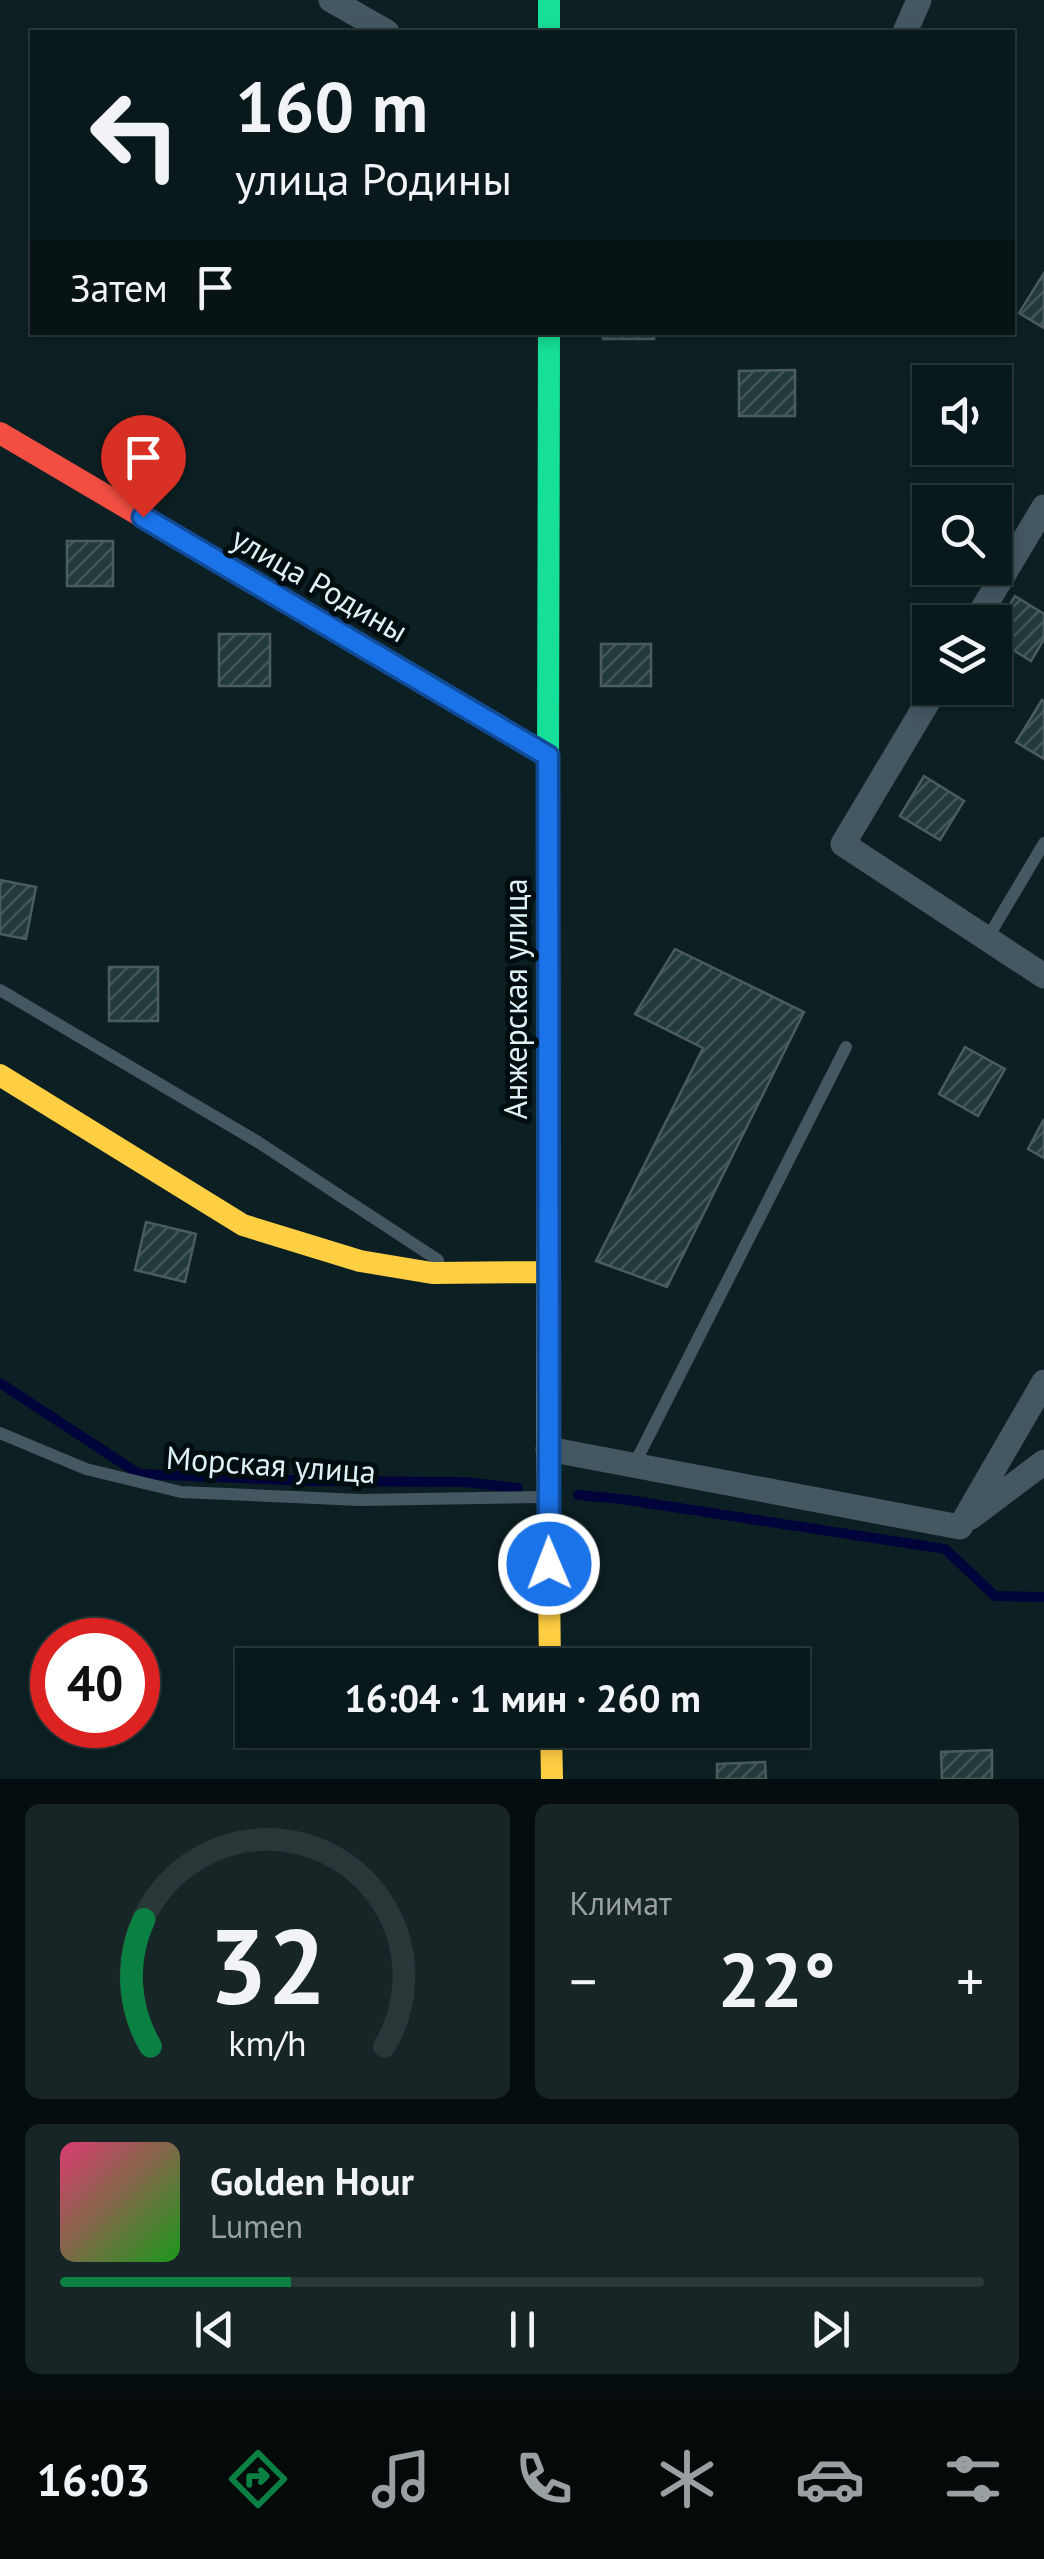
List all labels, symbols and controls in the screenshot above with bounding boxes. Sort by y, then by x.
text: 160 m [235,61,428,151]
icon: left [70,70,200,200]
text: улица Родины [235,149,512,207]
icon: arrive [188,260,243,315]
text: Затем [70,263,168,312]
map controls [912,365,1012,705]
button: sound [912,365,1012,465]
pin [101,415,186,518]
icon: arrive [116,430,171,485]
button: search [912,485,1012,585]
street label: улица Родины [224,517,416,651]
button: layers [912,605,1012,705]
street label: Анжерская улица [494,878,536,1120]
street label: Морская улица [165,1436,377,1492]
position arrow [497,1512,601,1616]
speed limit sign: 40 [30,1618,160,1748]
text: 16:04 · 1 мин · 260 m [344,1673,701,1722]
text: Климат [570,1882,672,1924]
text: 32 [208,1898,326,2033]
text: 22° [718,1931,836,2028]
text: − [570,1945,597,2016]
text: + [956,1945,984,2016]
text: km/h [228,2020,306,2066]
text: Golden Hour [210,2156,414,2205]
text: Lumen [210,2205,303,2247]
icon: previous [187,2302,242,2357]
icon: pause [495,2302,550,2357]
icon: next [803,2302,858,2357]
icon: directions [223,2444,293,2514]
icon: music [366,2444,436,2514]
icon: phone [509,2444,579,2514]
icon: climate [652,2444,722,2514]
icon: car [795,2444,865,2514]
icon: filters [938,2444,1008,2514]
text: 16:03 [36,2450,151,2508]

